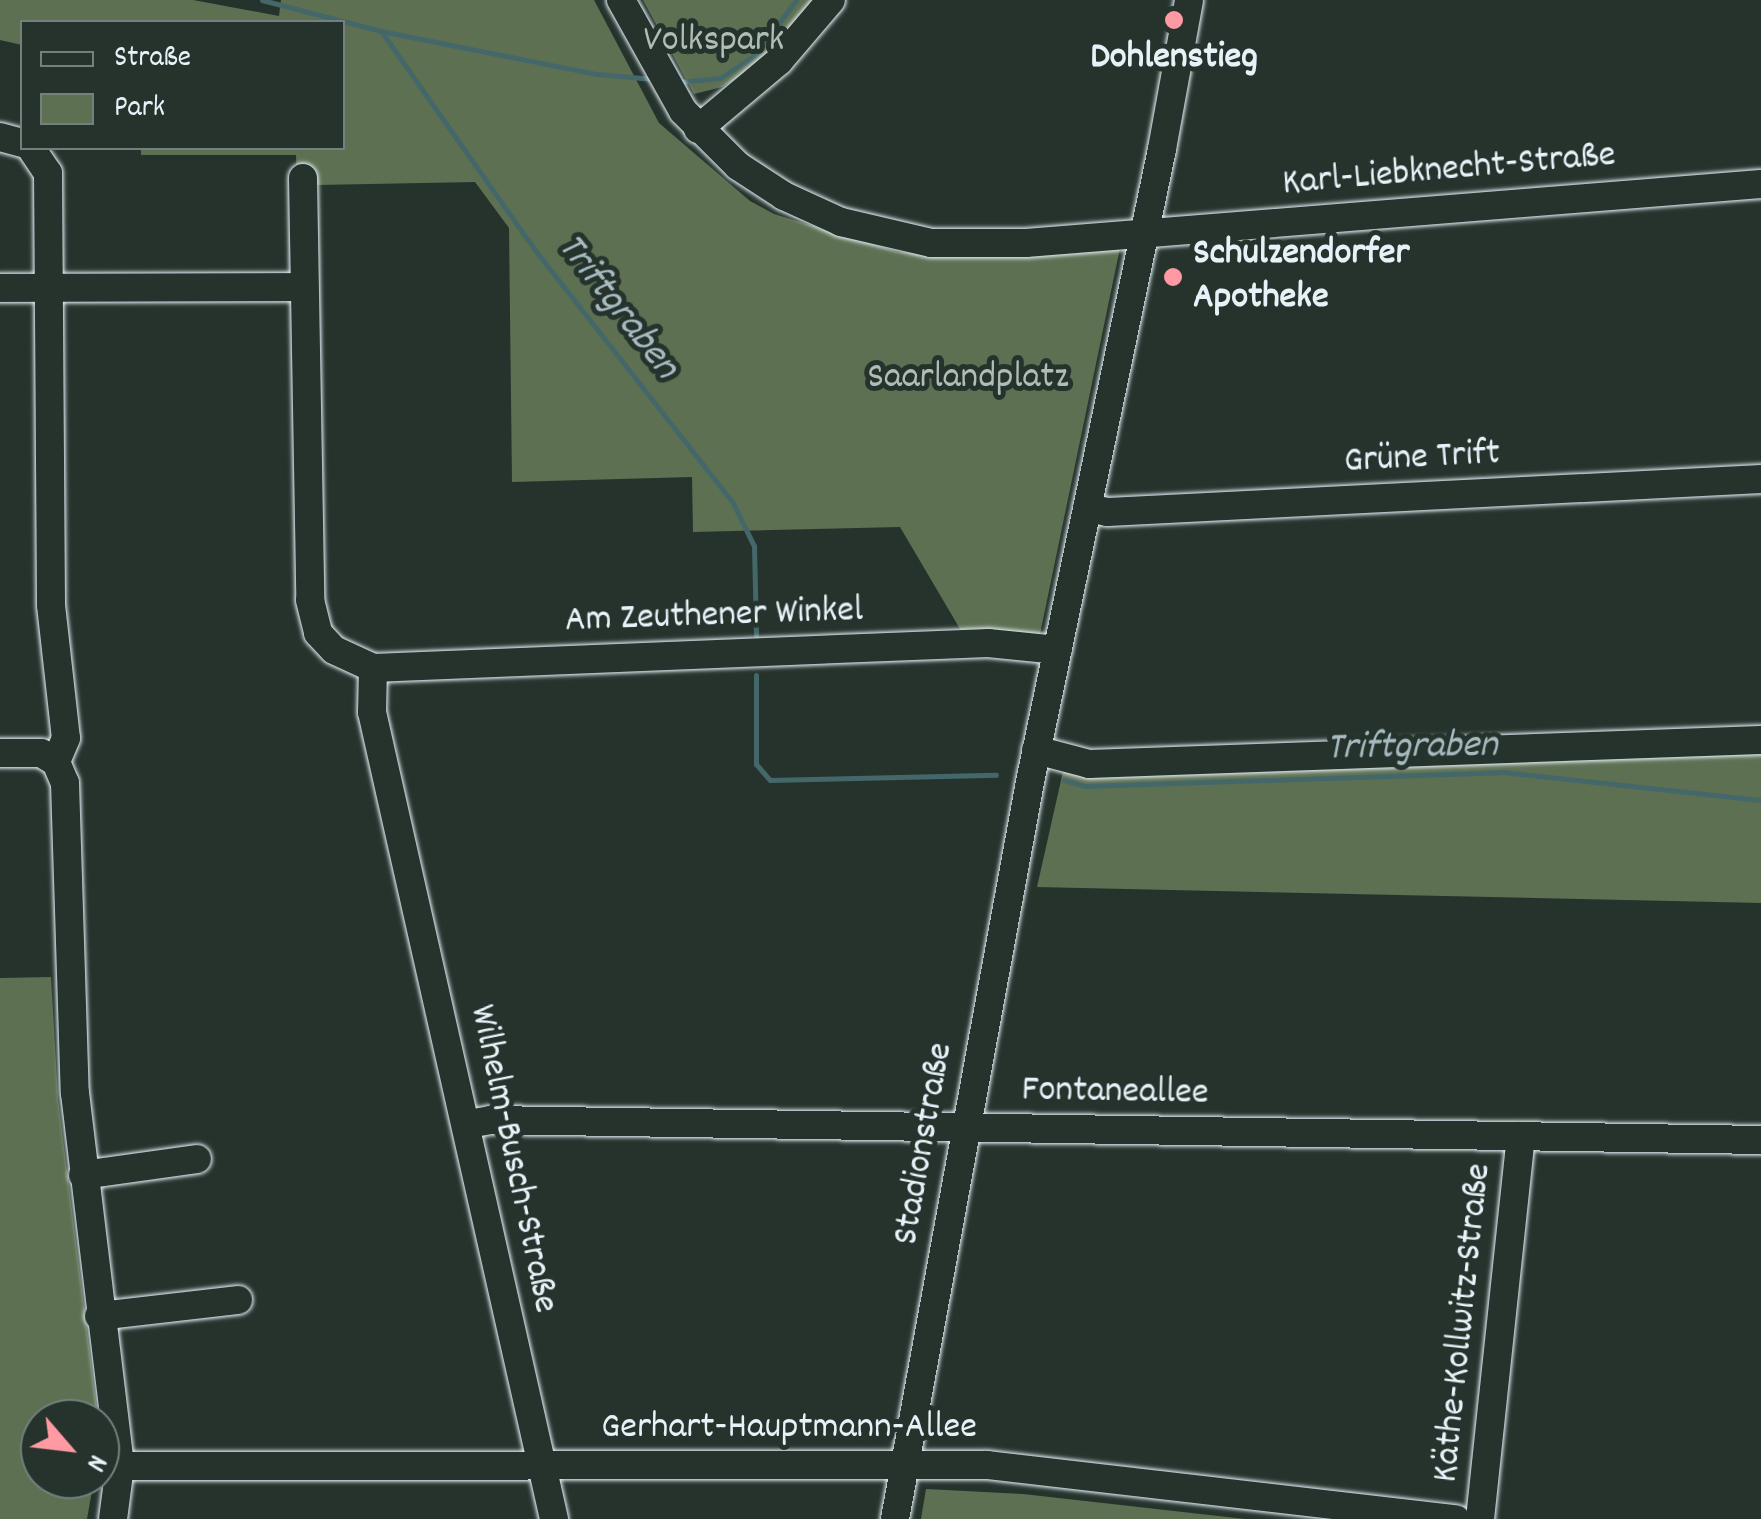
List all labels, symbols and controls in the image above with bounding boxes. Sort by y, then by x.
marker: Dohlenstieg [1163,9,1185,31]
park label: Volkspark [644,19,784,65]
legend [20,20,345,150]
place label: Dohlenstieg [1090,36,1258,82]
text: Straße [114,38,191,81]
text: Park [114,88,165,131]
street label: Karl-Liebknecht-Straße [1281,134,1617,208]
water label: Triftgraben [544,226,688,390]
place label: Schulzendorfer Apotheke [1193,232,1410,322]
marker: Schulzendorfer Apotheke [1162,266,1184,288]
park label: Saarlandplatz [867,356,1069,402]
street label: Grüne Trift [1343,432,1501,486]
street label: Am Zeuthener Winkel [564,589,864,645]
water label: Triftgraben [1326,724,1498,774]
street label: Wilhelm-Busch-Straße [457,1001,567,1317]
street label: Stadionstraße [885,1039,965,1249]
street label: Fontaneallee [1021,1069,1209,1117]
street label: Käthe-Kollwitz-Straße [1425,1161,1503,1485]
north arrow [20,1399,120,1499]
street label: Gerhart-Hauptmann-Allee [601,1406,977,1452]
text: N [74,1447,116,1478]

